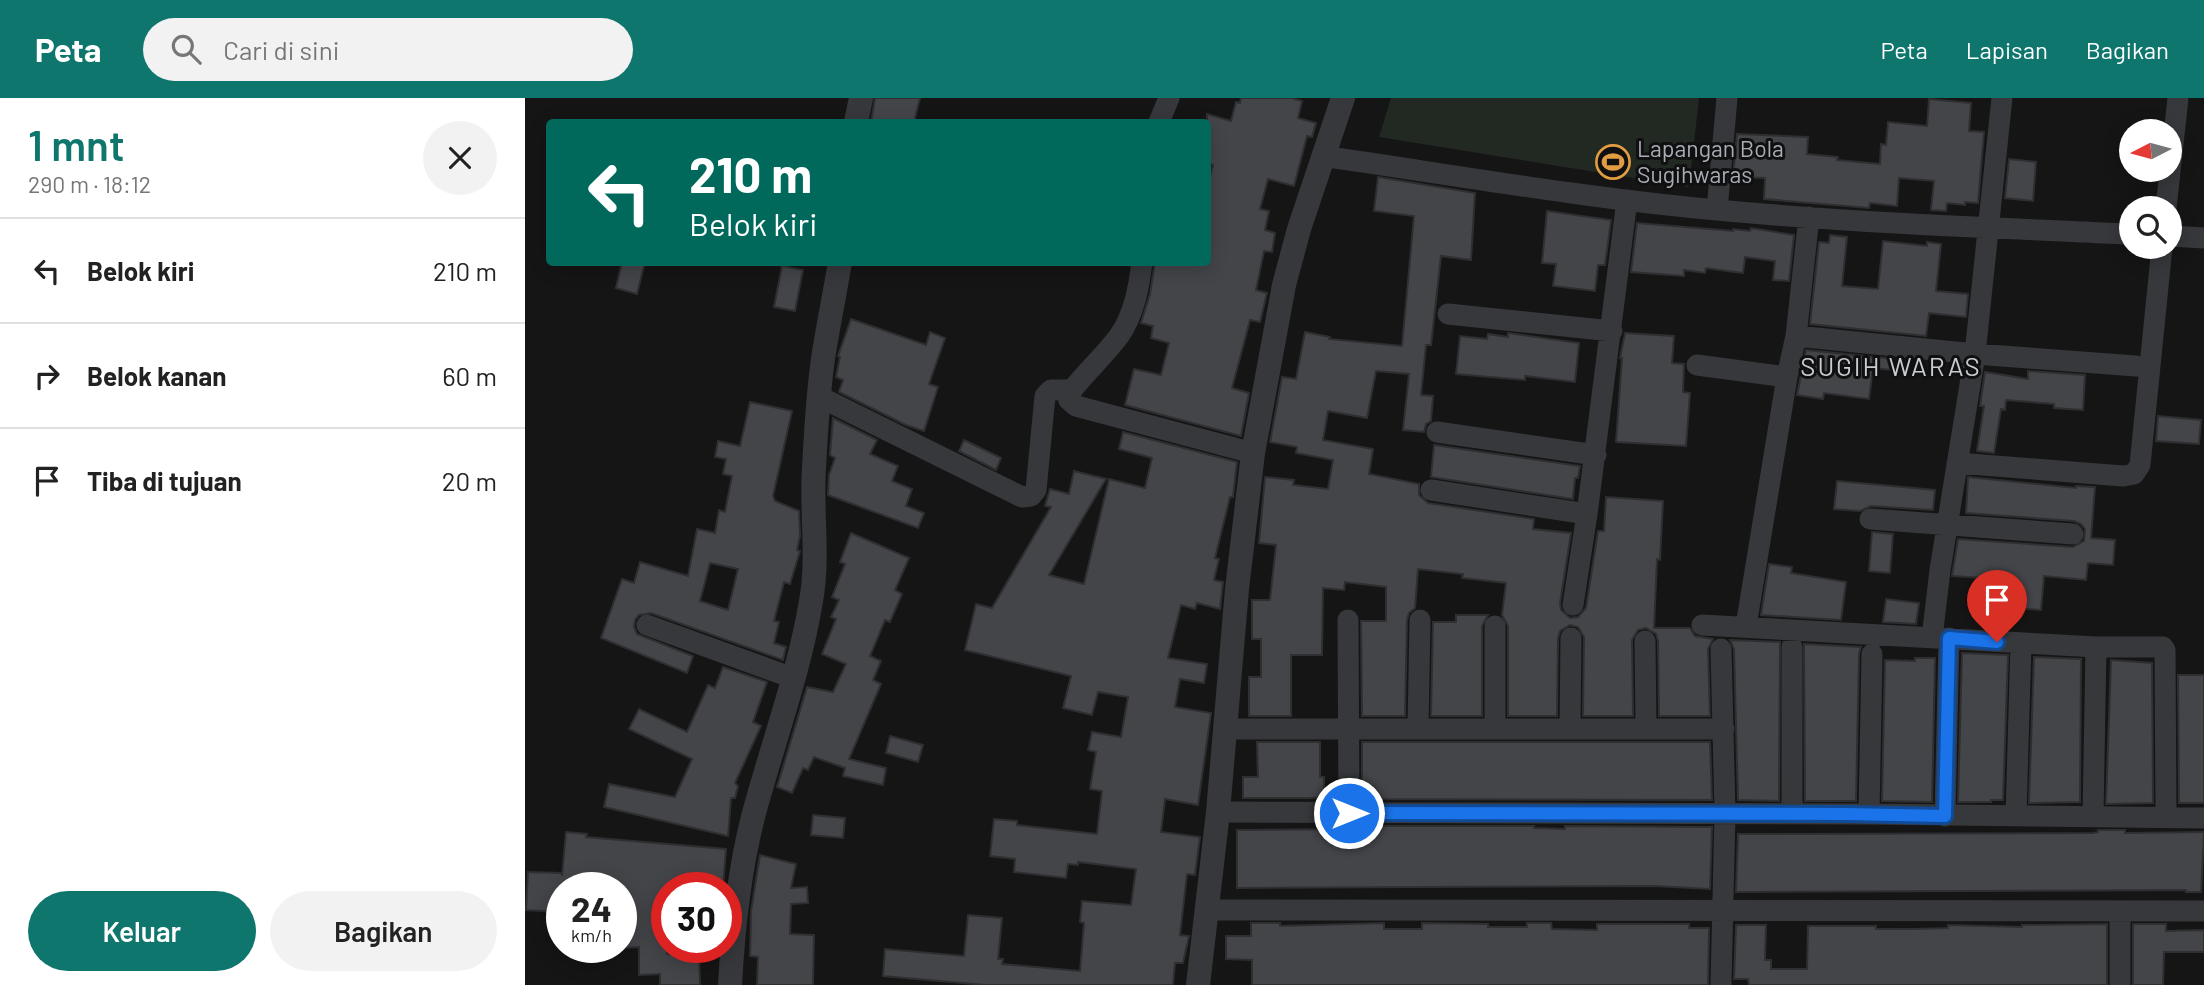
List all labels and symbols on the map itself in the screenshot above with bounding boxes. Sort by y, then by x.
north arrow [2119,119,2182,182]
place label: Lapangan Bola Sugihwaras [1637,134,1784,188]
sports icon: Lapangan Bola Sugihwaras [1594,143,1632,181]
district label: SUGIH WARAS [1800,350,1982,381]
pin [1967,570,2027,642]
position arrow [1312,776,1386,850]
speed limit sign: 30 [651,872,742,963]

